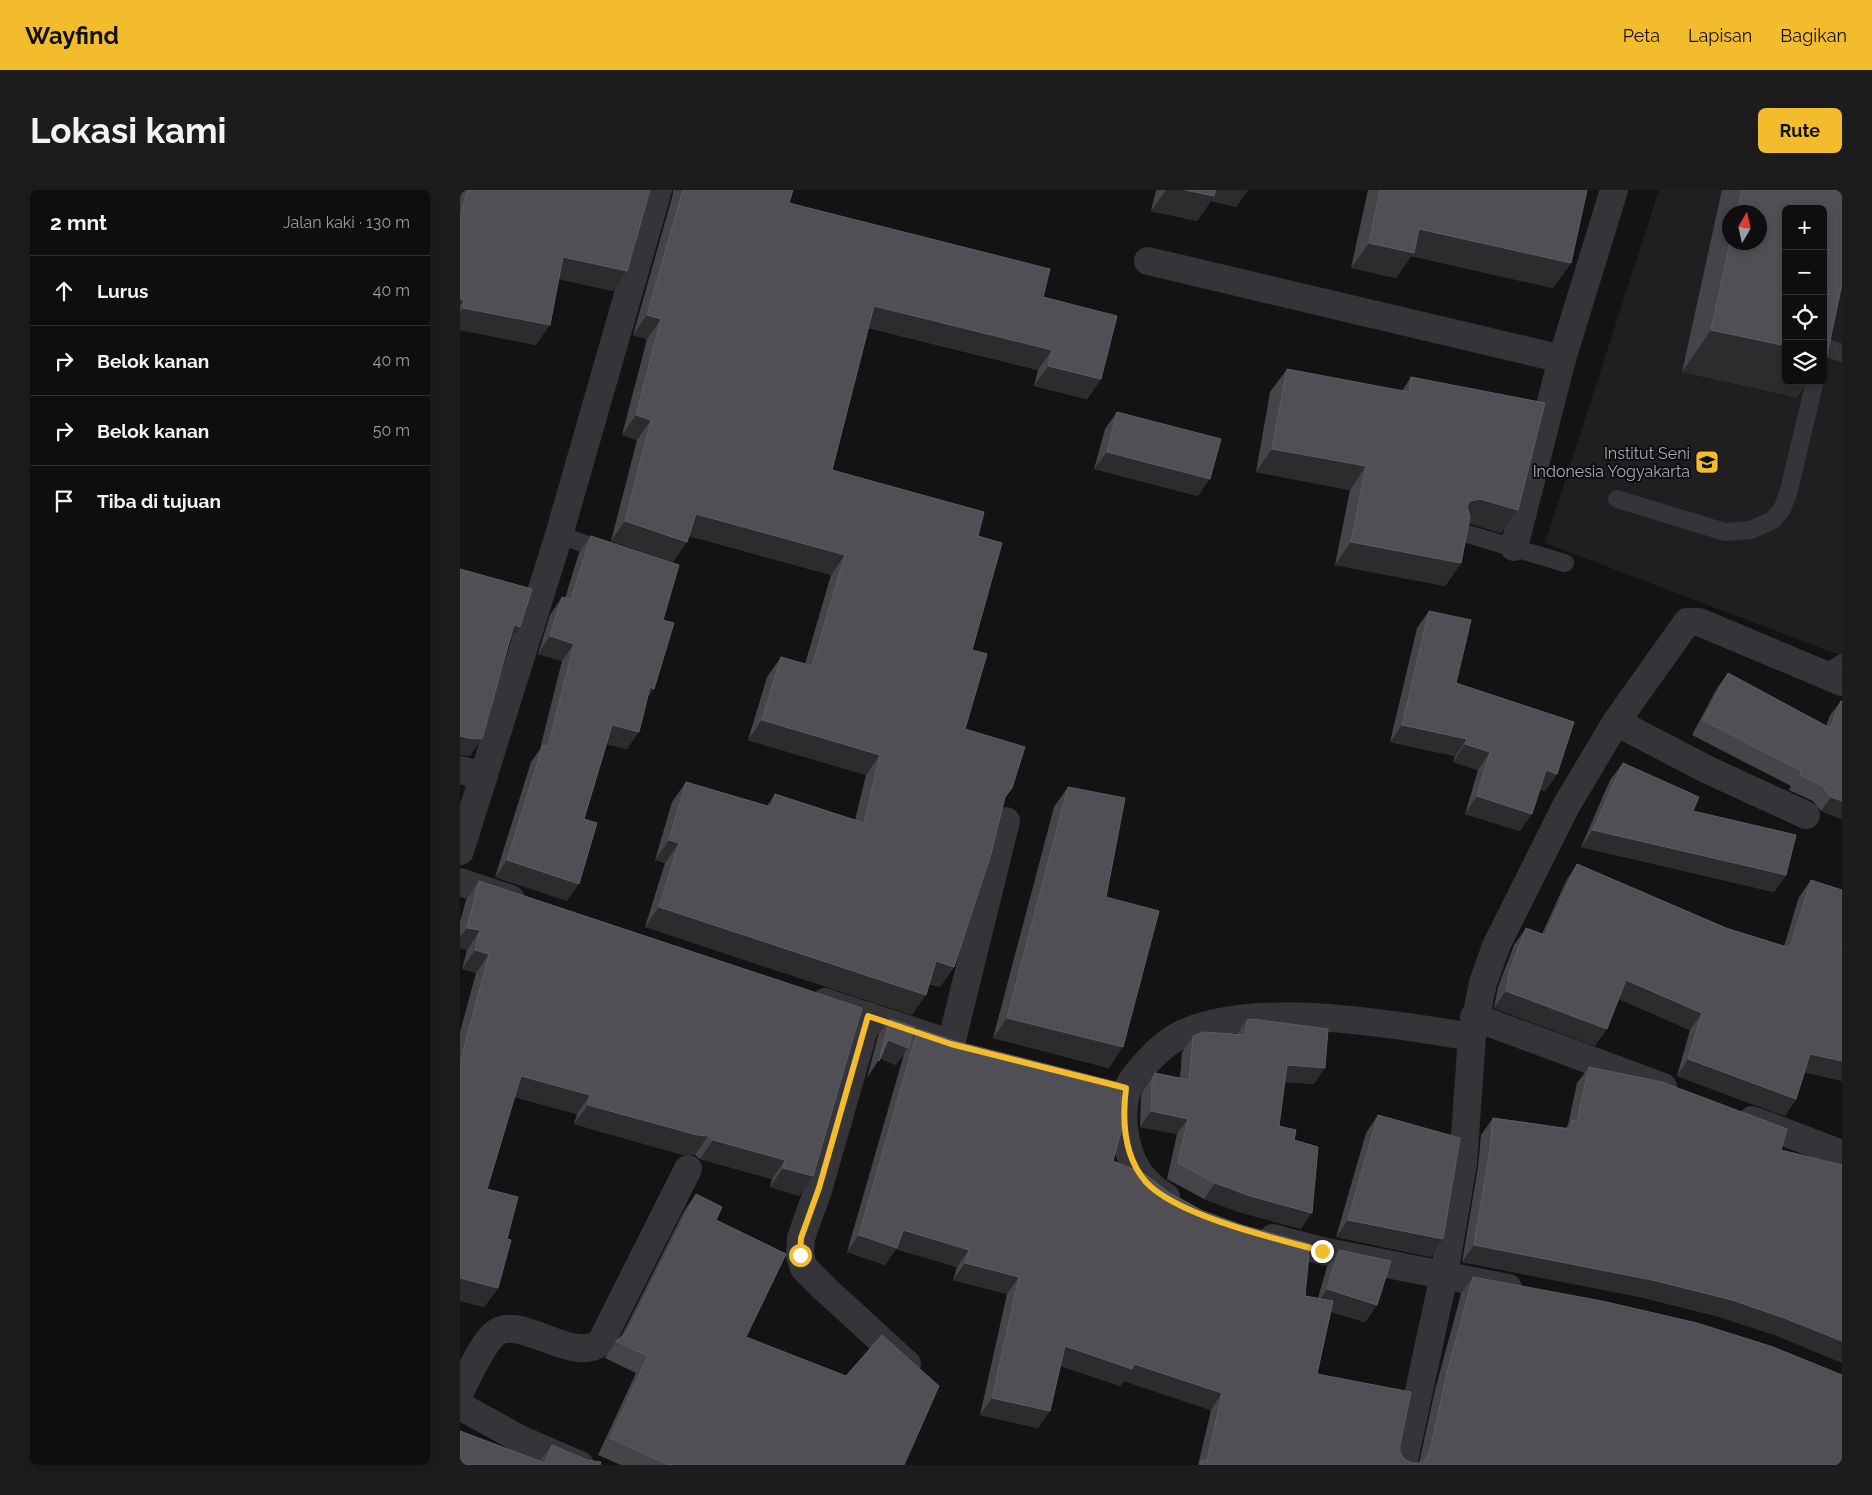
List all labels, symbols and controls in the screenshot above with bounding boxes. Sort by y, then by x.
text: Wayfind [25,21,119,50]
text: Peta [1623,25,1660,46]
text: Lapisan [1688,25,1752,46]
text: Bagikan [1780,25,1847,46]
button: Rute [1758,108,1842,153]
text: Lokasi kami [30,110,227,151]
north arrow [1722,205,1767,250]
map controls [1782,205,1827,385]
button: + [1782,205,1827,250]
text: 2 mnt [50,210,107,235]
text: Jalan kaki · 130 m [283,213,410,232]
button: − [1782,250,1827,295]
icon: ahead [50,277,78,305]
text: Lurus [97,280,148,302]
text: 40 m [373,281,410,300]
button: locate [1782,295,1827,340]
button: layers [1782,340,1827,385]
icon: right [50,347,78,375]
text: Belok kanan [97,350,209,372]
text: 40 m [373,351,410,370]
icon: right [50,417,78,445]
text: Belok kanan [97,420,209,442]
text: 50 m [373,421,410,440]
place label: Institut Seni Indonesia Yogyakarta [1533,444,1690,481]
school or university icon: Institut Seni Indonesia Yogyakarta [1694,449,1720,475]
icon: arrive [50,487,78,515]
text: Tiba di tujuan [97,490,221,512]
route end [1311,1240,1334,1263]
route start [789,1244,812,1267]

